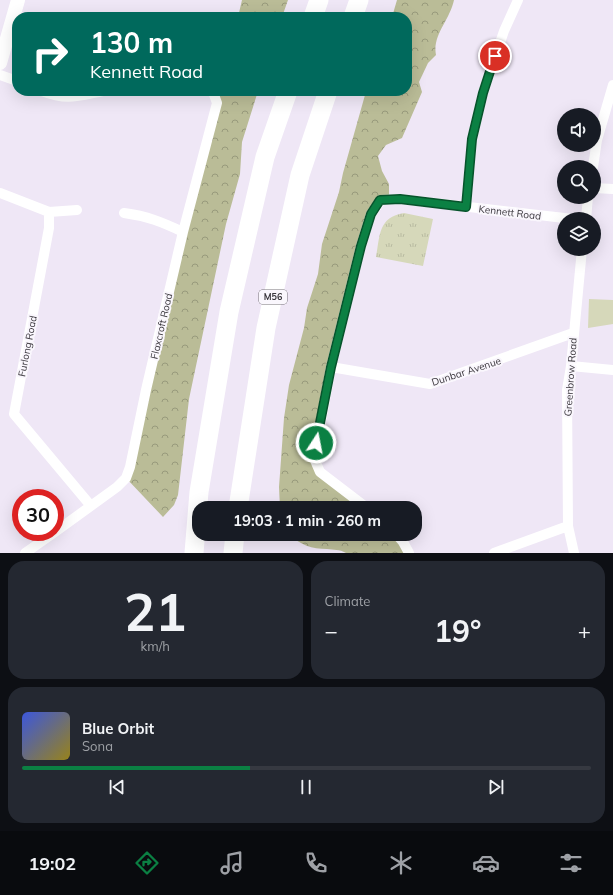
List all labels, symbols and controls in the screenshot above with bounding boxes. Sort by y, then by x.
text: 130 m [90,25,173,60]
icon: right [24,28,76,80]
pin [478,39,512,73]
icon: arrive [484,45,506,67]
text: Kennett Road [90,60,203,83]
map controls [557,108,601,256]
button: sound [557,108,601,152]
button: search [557,160,601,204]
street label: Kennett Road [478,202,542,223]
button: layers [557,212,601,256]
road number: M56 [259,290,287,304]
street label: Flaxcroft Road [148,292,175,360]
street label: Furlong Road [15,314,40,378]
street label: Greenbrow Road [561,337,580,417]
street label: Dunbar Avenue [430,354,502,389]
position arrow [295,422,337,464]
speed limit sign: 30 [12,489,64,541]
text: 19:03 · 1 min · 260 m [233,511,381,530]
text: 21 [124,579,186,644]
text: Climate [325,593,370,609]
text: 19° [434,612,481,650]
text: − [325,617,338,645]
text: + [578,617,591,645]
text: km/h [141,638,170,654]
text: Blue Orbit [82,719,154,738]
text: Sona [82,738,113,754]
icon: previous [106,776,128,798]
icon: pause [295,776,317,798]
icon: next [485,776,507,798]
icon: directions [133,849,161,877]
icon: music [218,849,246,877]
icon: phone [302,849,330,877]
icon: climate [387,849,415,877]
icon: car [472,849,500,877]
icon: filters [557,849,585,877]
text: 19:02 [28,852,76,875]

